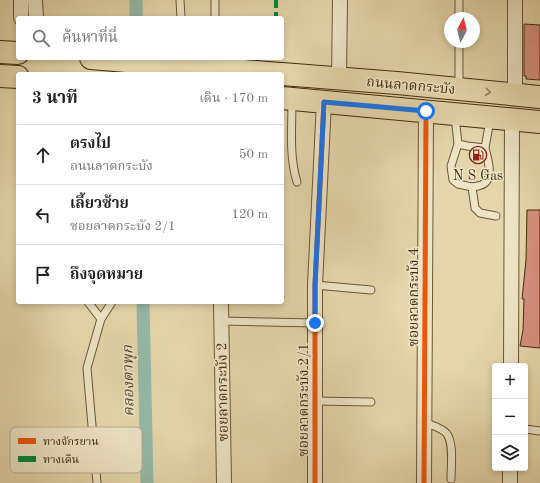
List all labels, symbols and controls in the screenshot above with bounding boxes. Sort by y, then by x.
north arrow [444,12,480,48]
search box [16,16,284,60]
icon: search [30,27,52,49]
text: ค้นหาที่นี่ [62,31,118,46]
street label: ถนนลาดกระบัง [366,74,456,97]
one-way arrow [485,87,491,96]
text: 3 นาที [32,90,78,107]
text: เดิน · 170 m [199,92,268,105]
route start [417,102,435,120]
text: ตรงไป [70,137,111,152]
icon: ahead [32,144,54,166]
fuel station icon: N S Gas [468,145,488,165]
text: 50 m [239,148,268,161]
text: ถนนลาดกระบัง [70,160,153,173]
place label: N S Gas [453,169,503,183]
text: เลี้ยวซ้าย [70,197,129,212]
icon: left [32,204,54,226]
text: 120 m [231,208,268,221]
text: ซอยลาดกระบัง 2/1 [70,220,176,233]
street label: ซอยลาดกระบัง 4 [406,247,421,347]
icon: arrive [32,264,54,286]
text: ถึงจุดหมาย [70,268,143,283]
route end [306,314,324,332]
street label: ซอยลาดกระบัง 2 [214,342,231,442]
street label: ซอยลาดกระบัง 2/1 [296,343,311,457]
water label: คลองตาพุก [121,344,139,417]
map controls [492,363,528,471]
button: + [492,363,528,399]
button: − [492,399,528,435]
legend [10,427,142,473]
button: layers [492,435,528,471]
text: ทางจักรยาน [43,436,99,448]
text: ทางเดิน [43,454,79,466]

